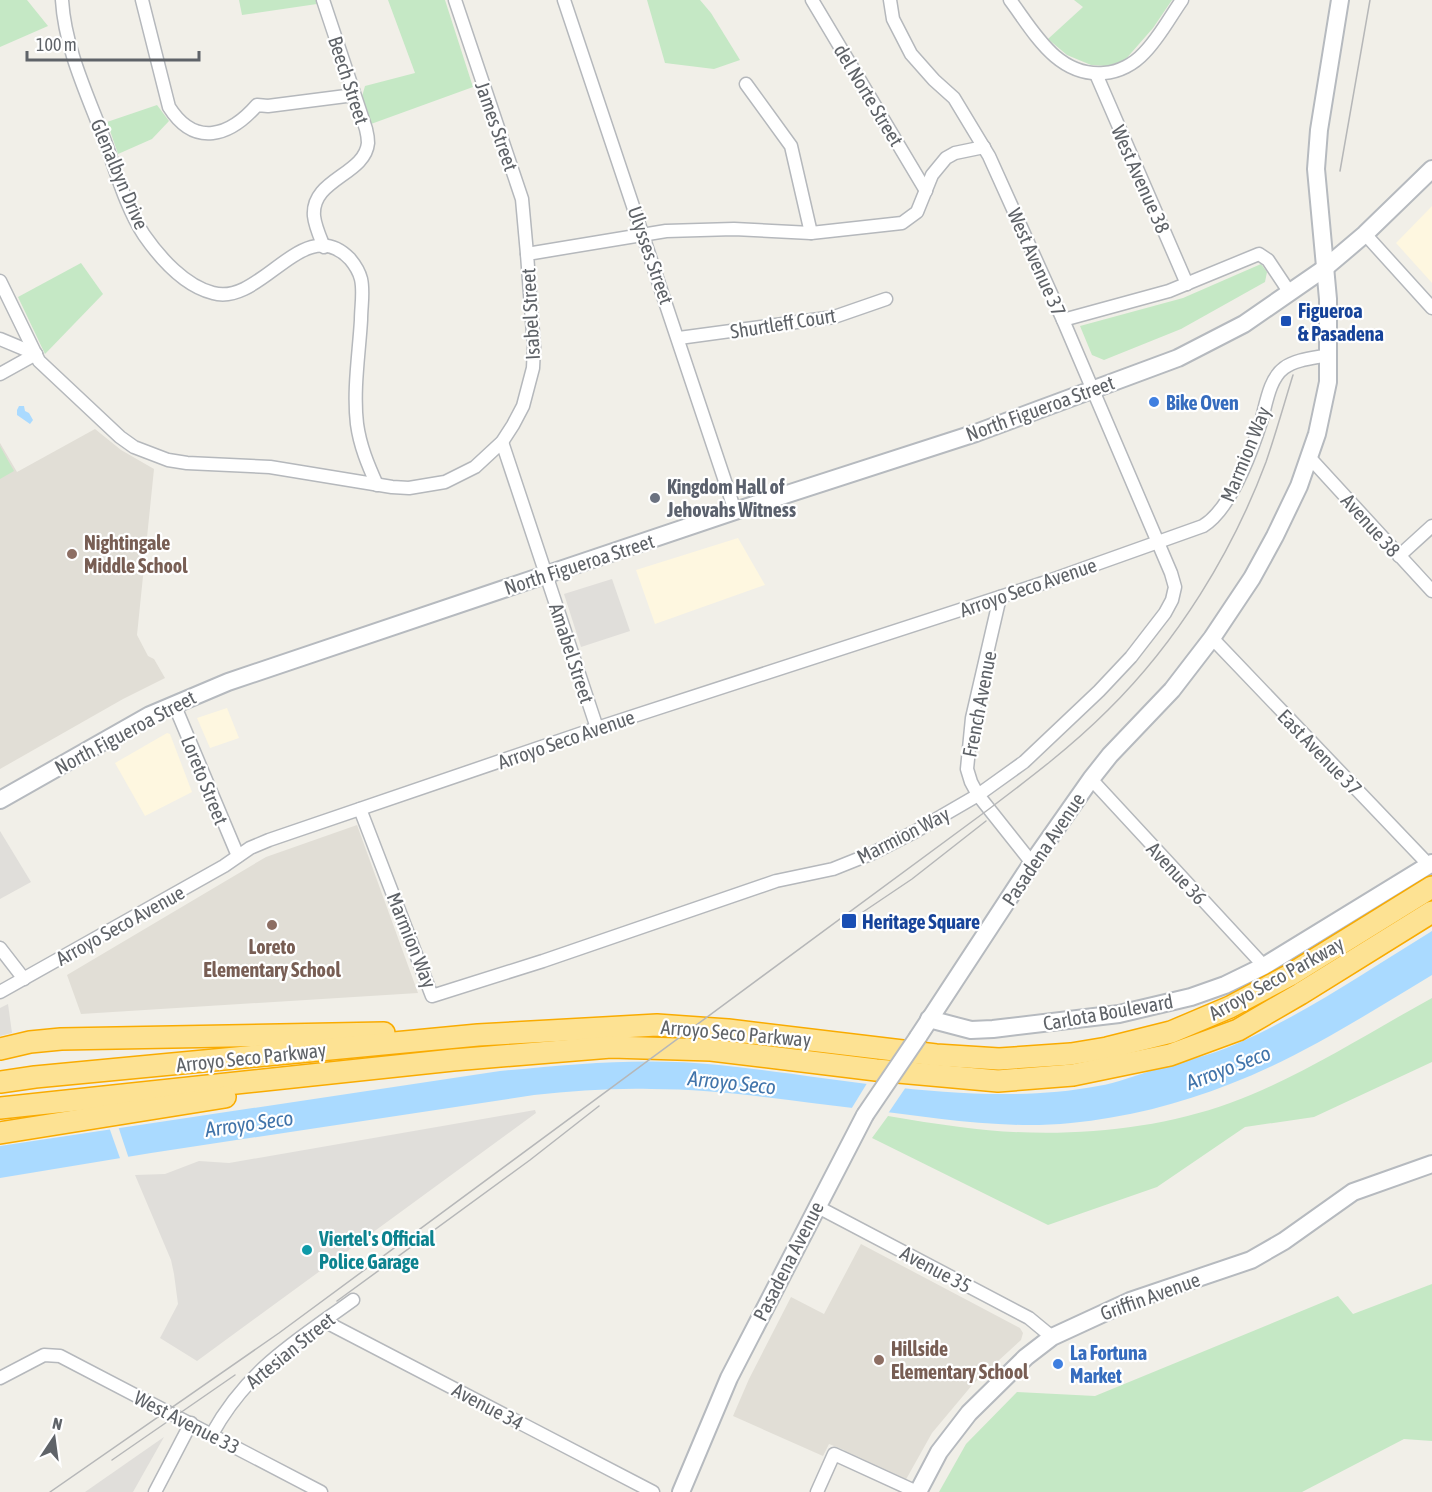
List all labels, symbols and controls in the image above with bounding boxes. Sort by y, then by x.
scale bar [27,24,200,62]
street label: Beech Street [324,33,374,127]
text: 100 m [36,34,77,55]
street label: del Norte Street [830,40,909,150]
street label: James Street [471,78,523,174]
street label: Glenalbyn Drive [86,115,154,233]
street label: West Avenue 38 [1107,122,1175,236]
street label: Ulysses Street [624,203,679,307]
street label: West Avenue 37 [1003,205,1071,319]
street label: Isabel Street [516,267,544,361]
place label: Figueroa & Pasadena [1298,299,1384,345]
street label: Shurtleff Court [729,303,838,343]
marker: Figueroa & Pasadena [1279,314,1293,328]
street label: North Figueroa Street [963,370,1118,446]
place label: Bike Oven [1166,391,1239,414]
marker: Bike Oven [1147,395,1161,409]
street label: Marmion Way [1215,403,1275,505]
place label: Kingdom Hall of Jehovahs Witness [666,475,796,521]
street label: Avenue 38 [1337,489,1405,561]
marker: Kingdom Hall of Jehovahs Witness [648,491,662,505]
street label: North Figueroa Street [501,529,657,599]
place label: Nightingale Middle School [84,531,188,577]
marker: Nightingale Middle School [65,547,79,561]
street label: Arroyo Seco Avenue [957,553,1099,621]
street label: Amabel Street [545,600,599,706]
street label: French Avenue [957,649,1001,759]
street label: North Figueroa Street [51,685,200,779]
street label: East Avenue 37 [1273,704,1367,800]
street label: Arroyo Seco Avenue [495,705,637,773]
street label: Loreto Street [177,732,233,828]
street label: Pasadena Avenue [997,788,1089,910]
street label: Marmion Way [853,802,953,868]
street label: Avenue 36 [1142,837,1212,909]
street label: Arroyo Seco Avenue [52,880,188,970]
street label: Marmion Way [382,889,442,991]
place label: Heritage Square [862,910,980,933]
marker: Heritage Square [840,912,858,930]
marker: Loreto Elementary School [265,918,279,932]
street label: Arroyo Seco Parkway [1205,931,1347,1025]
place label: Loreto Elementary School [203,935,341,981]
street label: Carlota Boulevard [1041,989,1175,1035]
street label: Arroyo Seco Parkway [660,1015,812,1051]
street label: Arroyo Seco Parkway [175,1038,327,1076]
water label: Arroyo Seco [1181,1040,1274,1094]
water label: Arroyo Seco [686,1065,777,1099]
water label: Arroyo Seco [203,1105,295,1141]
street label: Pasadena Avenue [748,1198,828,1324]
place label: Viertel's Official Police Garage [318,1227,436,1273]
street label: Avenue 35 [897,1241,975,1297]
marker: Viertel's Official Police Garage [300,1243,314,1257]
street label: Griffin Avenue [1097,1267,1203,1325]
street label: Artesian Street [241,1307,339,1393]
place label: Hillside Elementary School [891,1337,1029,1383]
place label: La Fortuna Market [1070,1341,1147,1387]
marker: Hillside Elementary School [872,1353,886,1367]
marker: La Fortuna Market [1051,1357,1065,1371]
street label: Avenue 34 [449,1378,527,1434]
street label: West Avenue 33 [130,1386,244,1458]
north arrow [24,1408,84,1468]
text: N [51,1414,64,1433]

